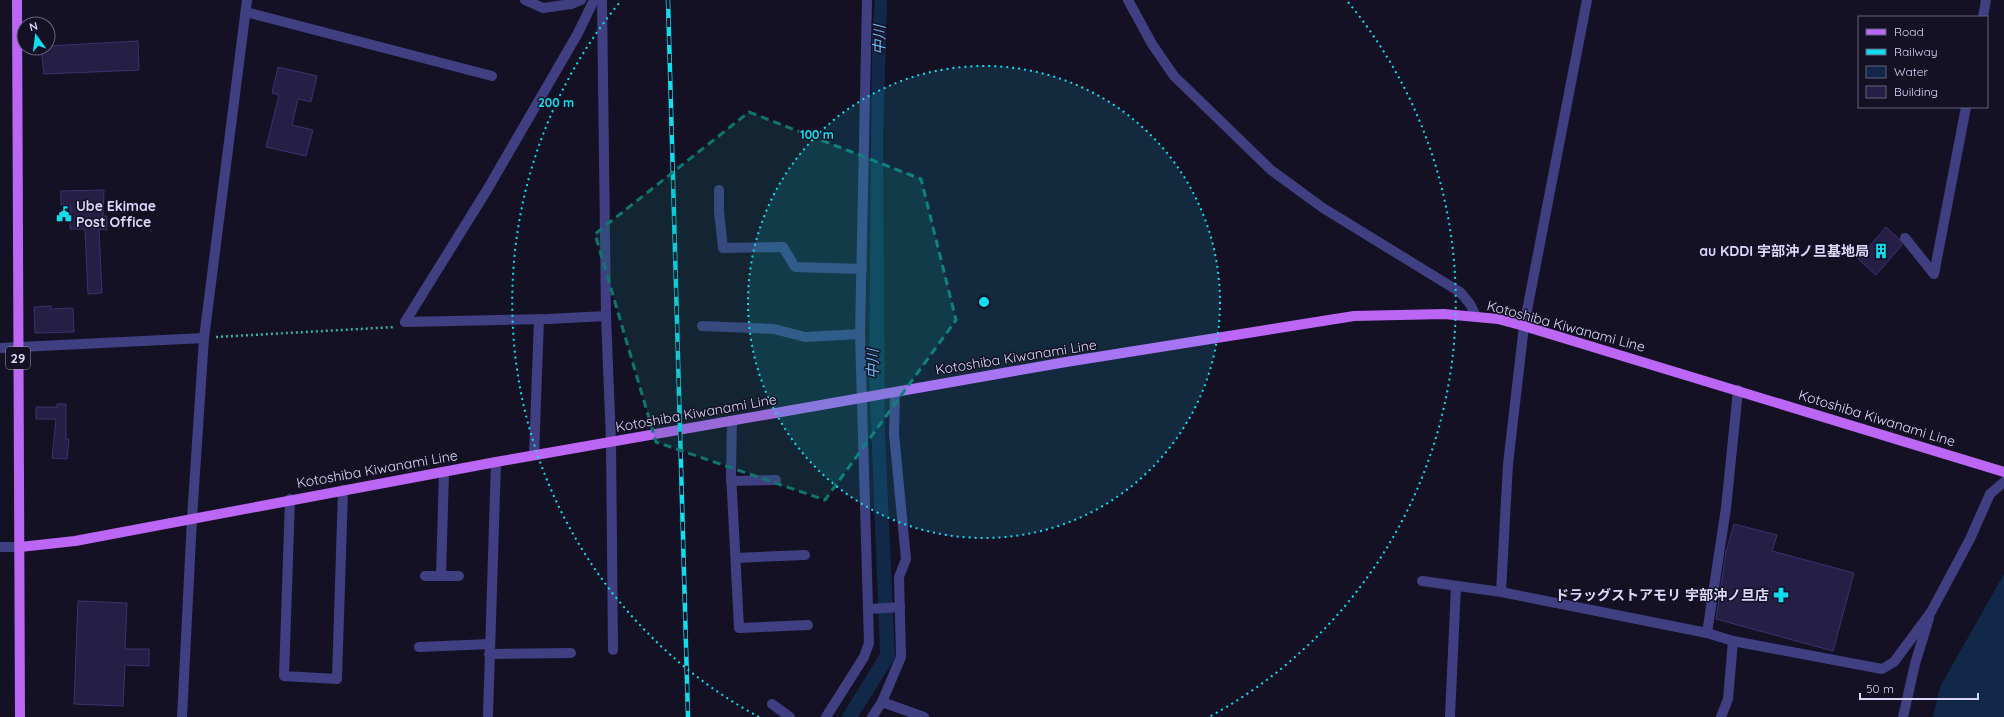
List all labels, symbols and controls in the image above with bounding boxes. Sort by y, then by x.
north arrow [16,16,56,56]
legend [1858,16,1988,108]
text: N [28,19,39,34]
water label: 中川 [869,23,889,55]
text: Road [1894,24,1924,39]
text: Railway [1894,44,1938,59]
text: Water [1894,64,1929,79]
text: Building [1894,84,1938,99]
text: 200 m [538,95,574,110]
text: 100 m [800,127,834,142]
place label: Ube Ekimae Post Office [76,197,156,231]
public building icon: Ube Ekimae Post Office [55,205,73,223]
place label: au KDDI 宇部沖ノ旦基地局 [1699,242,1869,260]
building icon: au KDDI 宇部沖ノ旦基地局 [1872,242,1890,260]
centre of rings [977,295,991,309]
street label: Kotoshiba Kiwanami Line [1485,296,1647,356]
street label: Kotoshiba Kiwanami Line [934,335,1098,379]
road number: 29 [6,347,30,369]
water label: 中川 [863,347,882,379]
street label: Kotoshiba Kiwanami Line [1796,386,1958,450]
street label: Kotoshiba Kiwanami Line [614,390,778,436]
street label: Kotoshiba Kiwanami Line [295,446,459,492]
place label: ドラッグストアモリ 宇部沖ノ旦店 [1555,586,1769,604]
pharmacy icon: ドラッグストアモリ 宇部沖ノ旦店 [1772,586,1790,604]
scale bar [1860,675,1978,701]
text: 50 m [1866,681,1894,696]

